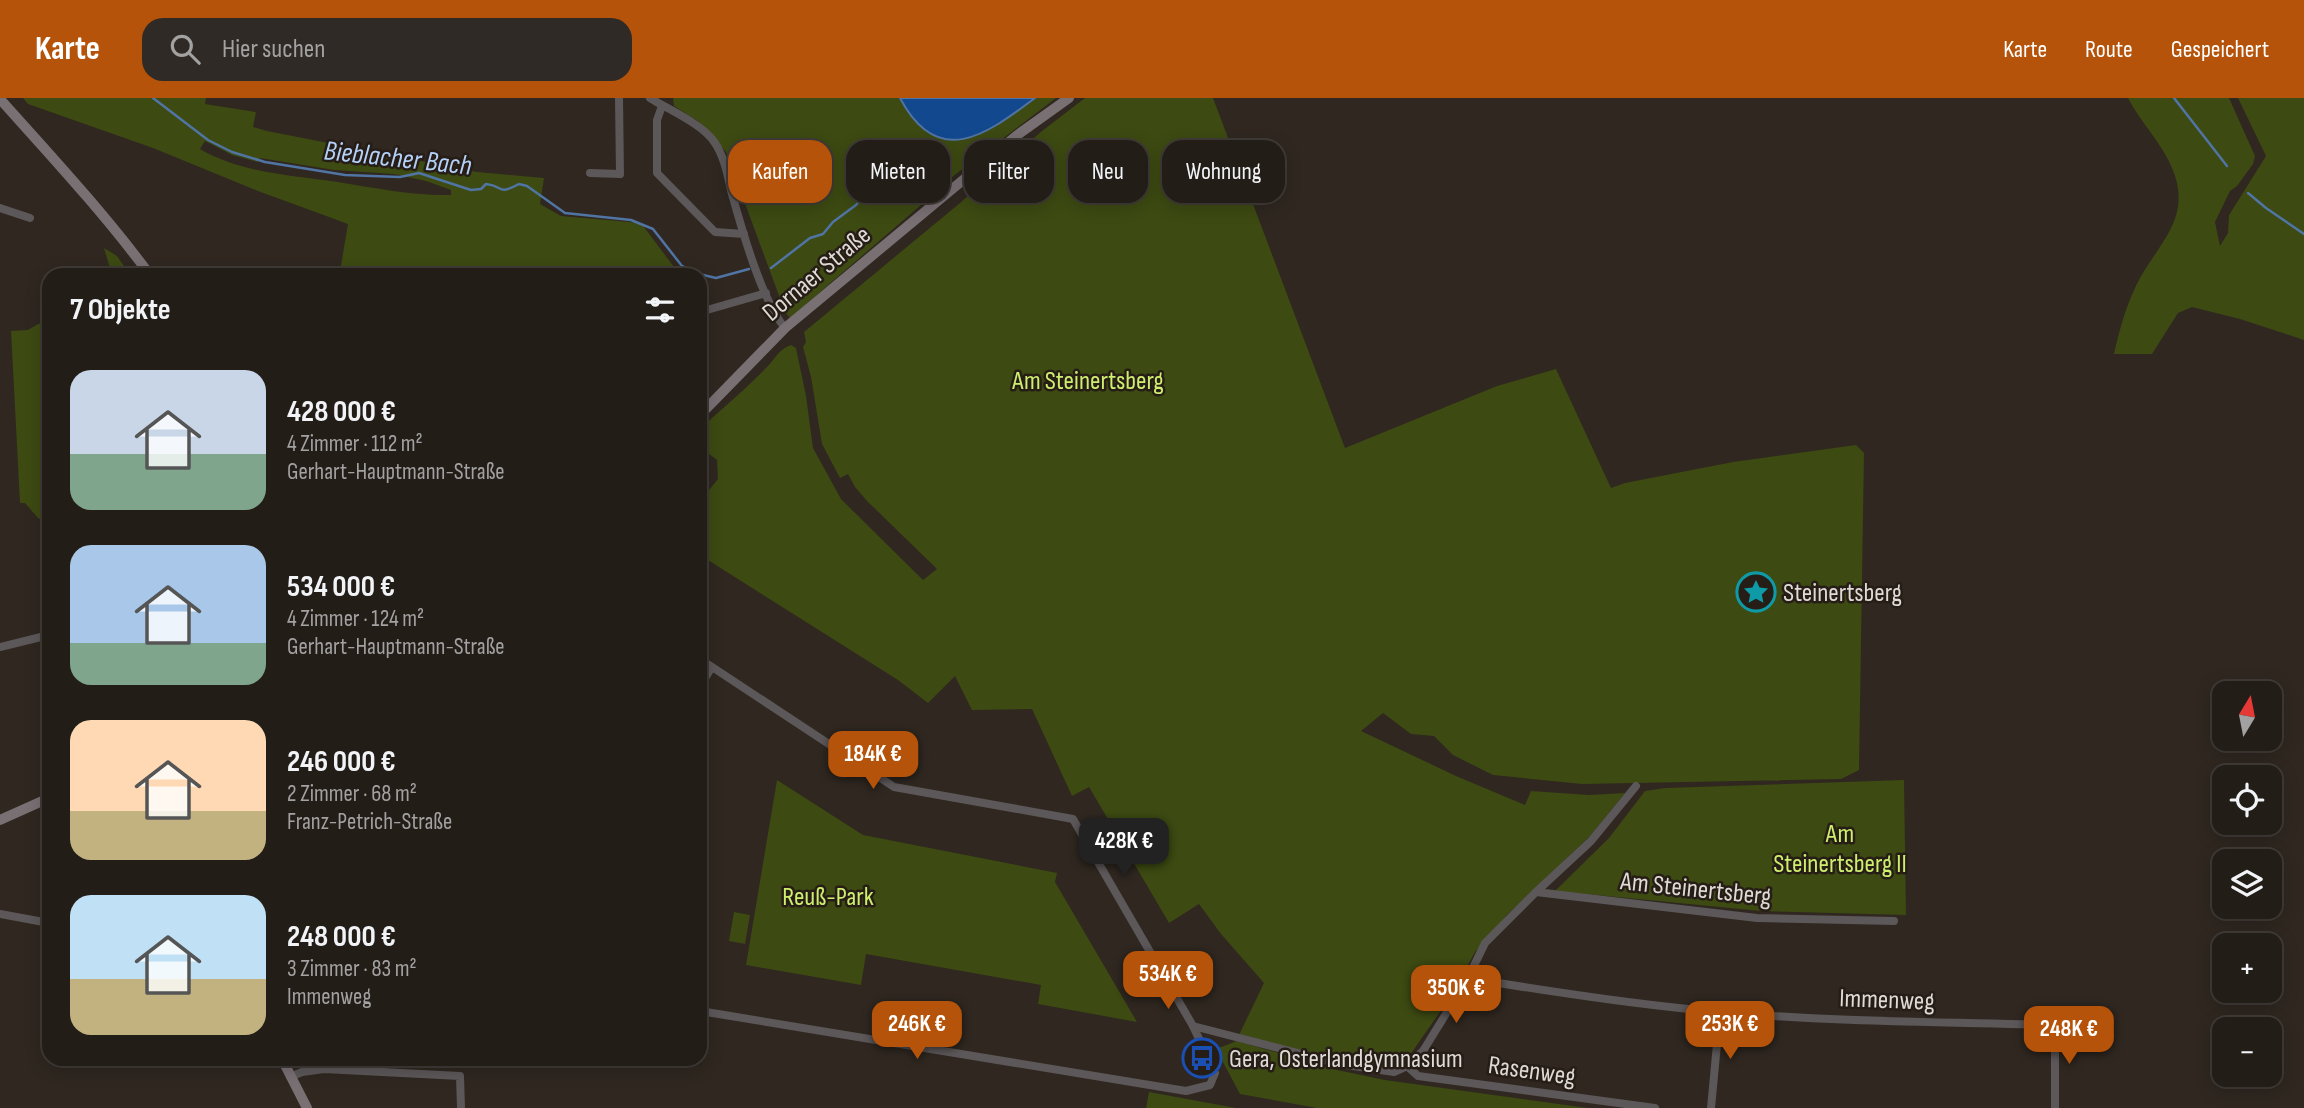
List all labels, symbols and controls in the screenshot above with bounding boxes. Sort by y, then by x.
search box [142,18,632,81]
text: Karte [35,29,100,69]
icon: search [166,30,204,68]
text: Hier suchen [222,34,325,65]
text: Karte [2003,35,2047,64]
text: Route [2085,35,2133,64]
text: Gespeichert [2171,35,2269,64]
water label: Bieblacher Bach [322,134,474,183]
chip: Kaufen [728,140,832,203]
chip: Mieten [846,140,950,203]
chip: Filter [964,140,1054,203]
chip: Neu [1068,140,1148,203]
chip: Wohnung [1162,140,1285,203]
street label: Dornaer Straße [757,220,877,328]
icon: filters [641,291,679,329]
text: 7 Objekte [70,292,170,328]
park label: Am Steinertsberg [1011,366,1164,397]
text: 428 000 € [287,394,396,430]
icon: home [126,398,210,482]
text: 4 Zimmer · 112 m² [287,430,423,458]
text: Gerhart-Hauptmann-Straße [287,458,505,486]
text: 534 000 € [287,569,395,605]
place icon: Steinertsberg [1735,571,1777,613]
icon: home [126,573,210,657]
place label: Steinertsberg [1783,578,1902,609]
text: 4 Zimmer · 124 m² [287,605,424,633]
text: Gerhart-Hauptmann-Straße [287,633,505,661]
north arrow [2212,681,2282,751]
map controls [2212,681,2282,1087]
pin: 184K € [816,732,930,791]
text: 184K € [844,740,902,768]
text: 246 000 € [287,744,396,780]
icon: home [126,748,210,832]
button: locate [2212,765,2282,835]
text: 2 Zimmer · 68 m² [287,780,417,808]
text: Franz-Petrich-Straße [287,808,452,836]
pin: 428K € [1067,818,1181,878]
park label: Am Steinertsberg II [1773,819,1907,880]
text: 428K € [1095,827,1153,855]
button: layers [2212,849,2282,919]
street label: Am Steinertsberg [1618,866,1773,913]
park label: Reuß-Park [782,882,874,913]
text: 248 000 € [287,919,396,955]
icon: home [126,923,210,1007]
button: + [2212,933,2282,1003]
pin: 534K € [1111,951,1225,1011]
text: 3 Zimmer · 83 m² [287,955,417,983]
text: 534K € [1139,960,1197,988]
pin: 350K € [1399,965,1513,1025]
text: 350K € [1427,974,1485,1002]
text: Immenweg [287,983,372,1011]
street label: Immenweg [1839,983,1935,1018]
pin: 246K € [860,1002,974,1061]
pin: 253K € [1673,1002,1787,1061]
pin: 248K € [2012,1006,2126,1066]
text: 246K € [888,1010,946,1038]
text: 253K € [1701,1010,1759,1038]
text: 248K € [2040,1015,2098,1043]
button: − [2212,1017,2282,1087]
bus stop icon: Gera, Osterlandgymnasium [1181,1037,1223,1079]
place label: Gera, Osterlandgymnasium [1229,1044,1463,1075]
street label: Rasenweg [1486,1050,1577,1093]

